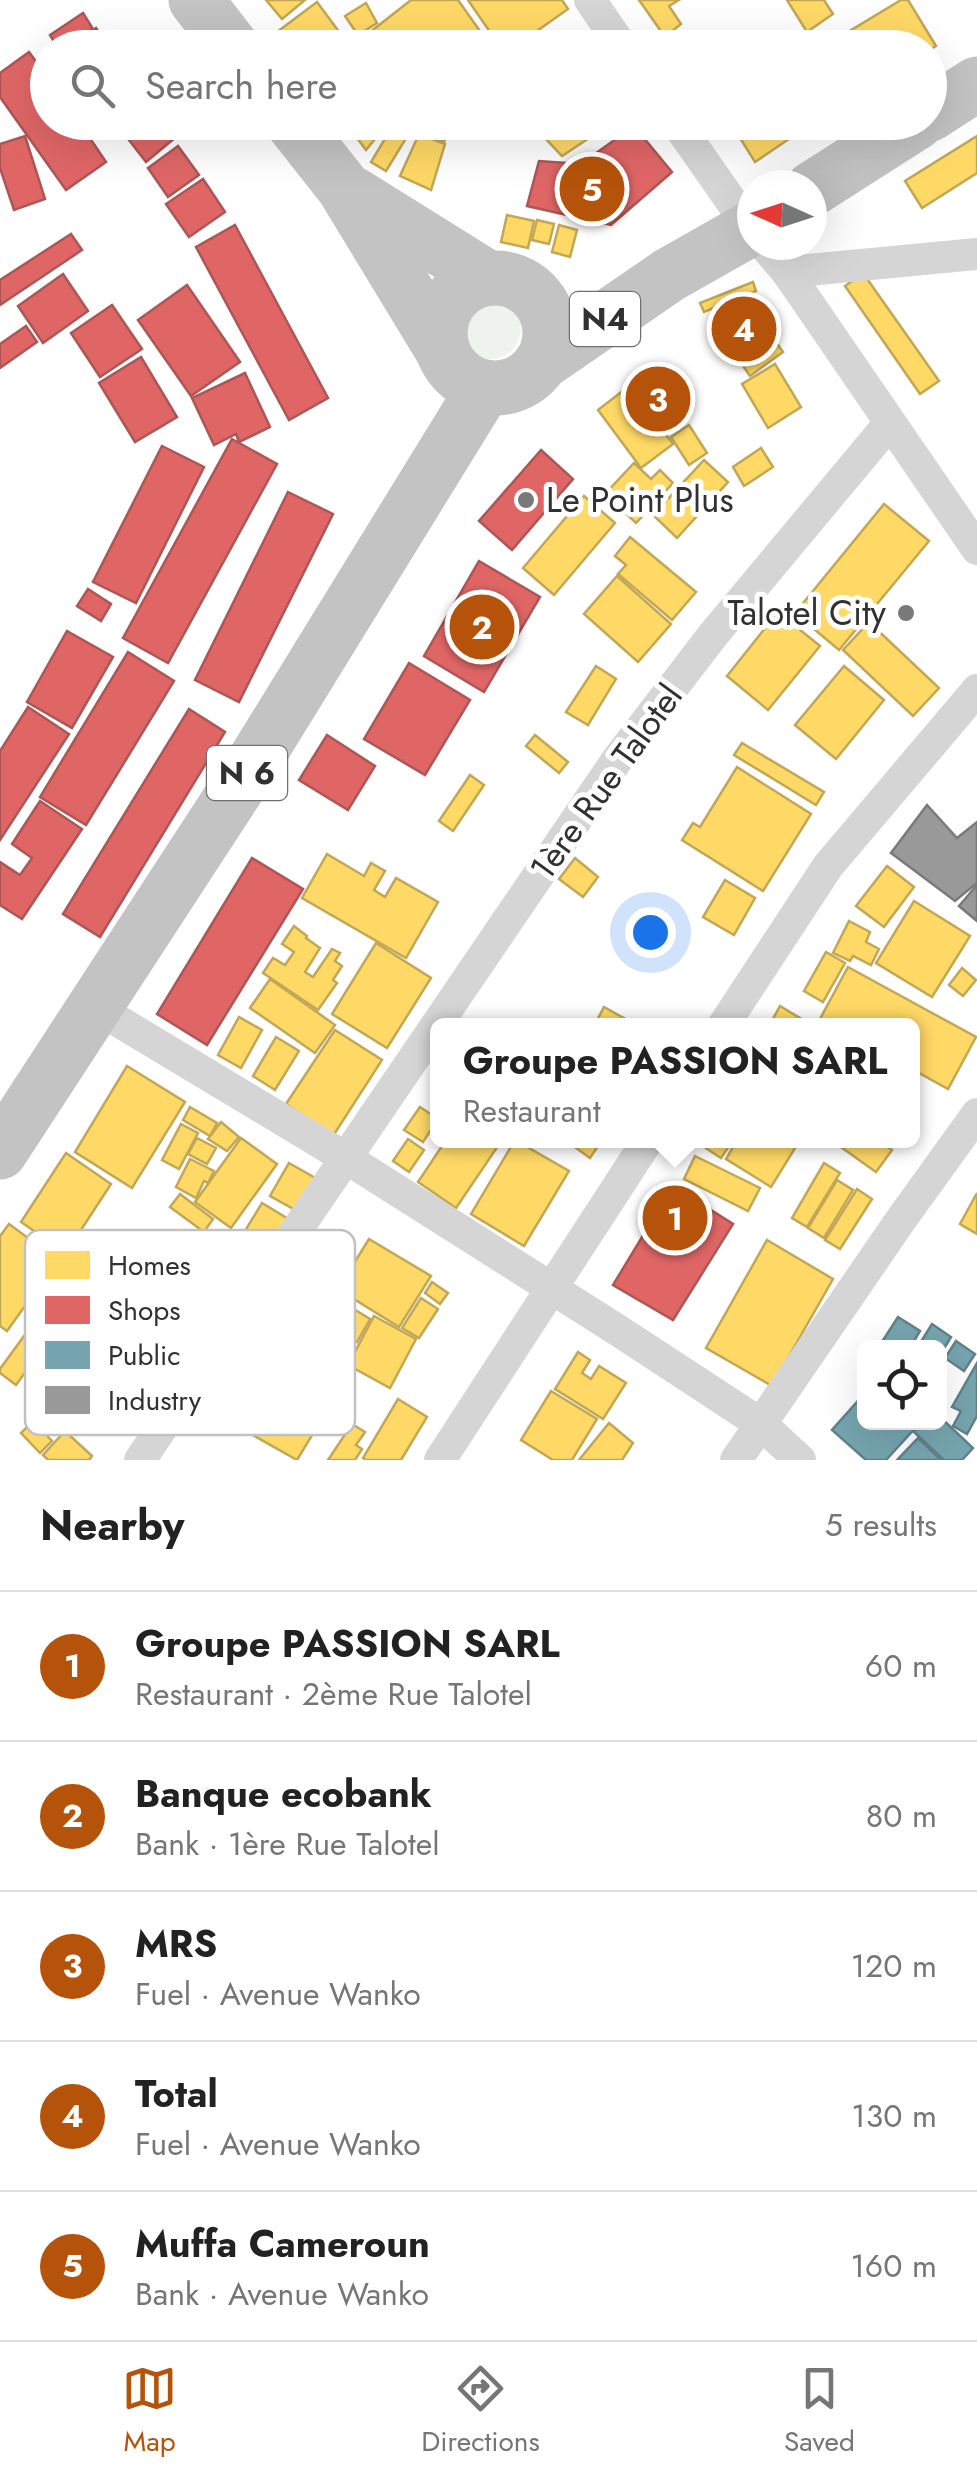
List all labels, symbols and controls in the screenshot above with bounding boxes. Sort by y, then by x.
search box [30,30,947,140]
icon: search [65,58,120,113]
text: Search here [145,58,337,113]
pin: 5 [560,152,624,226]
north arrow [737,170,827,260]
road number: N4 [570,292,640,346]
pin: 4 [712,292,776,366]
pin: 3 [626,362,690,436]
place label: Le Point Plus [546,475,734,525]
marker: Le Point Plus [515,489,537,511]
place label: Talotel City [727,588,887,638]
pin: 2 [450,590,514,664]
marker: Talotel City [895,602,917,624]
street label: 1ère Rue Talotel [518,674,694,890]
road number: N 6 [207,746,287,800]
your location [625,907,676,958]
popup [430,1018,920,1148]
text: Groupe PASSION SARL [463,1033,887,1088]
text: Restaurant [463,1088,601,1134]
pin: 1 [642,1180,708,1256]
legend [25,1230,355,1435]
text: Homes [108,1245,191,1286]
text: Shops [108,1290,181,1331]
text: Public [108,1335,181,1376]
map controls [857,1340,947,1430]
button: locate [857,1340,947,1430]
text: Industry [108,1380,202,1421]
text: Nearby [40,1495,184,1556]
text: 5 results [825,1502,937,1548]
text: Groupe PASSION SARL [135,1616,560,1671]
text: 1 [64,1643,81,1689]
text: 60 m [865,1643,937,1689]
text: Restaurant · 2ème Rue Talotel [135,1671,532,1717]
text: Banque ecobank [135,1766,432,1821]
text: 2 [62,1793,83,1839]
text: 80 m [866,1793,937,1839]
text: Bank · 1ère Rue Talotel [135,1821,440,1867]
text: MRS [135,1916,217,1971]
text: 3 [63,1943,82,1989]
text: 120 m [851,1943,937,1989]
text: Fuel · Avenue Wanko [135,1971,421,2017]
text: Total [135,2066,218,2121]
text: 4 [61,2093,84,2139]
text: 130 m [851,2093,937,2139]
text: Fuel · Avenue Wanko [135,2121,421,2167]
text: Muffa Cameroun [135,2216,430,2271]
text: 5 [62,2243,83,2289]
text: 160 m [850,2243,937,2289]
text: Bank · Avenue Wanko [135,2271,429,2317]
tab: Map [122,2361,177,2462]
tab: Directions [421,2361,540,2462]
tab: Saved [784,2361,855,2462]

